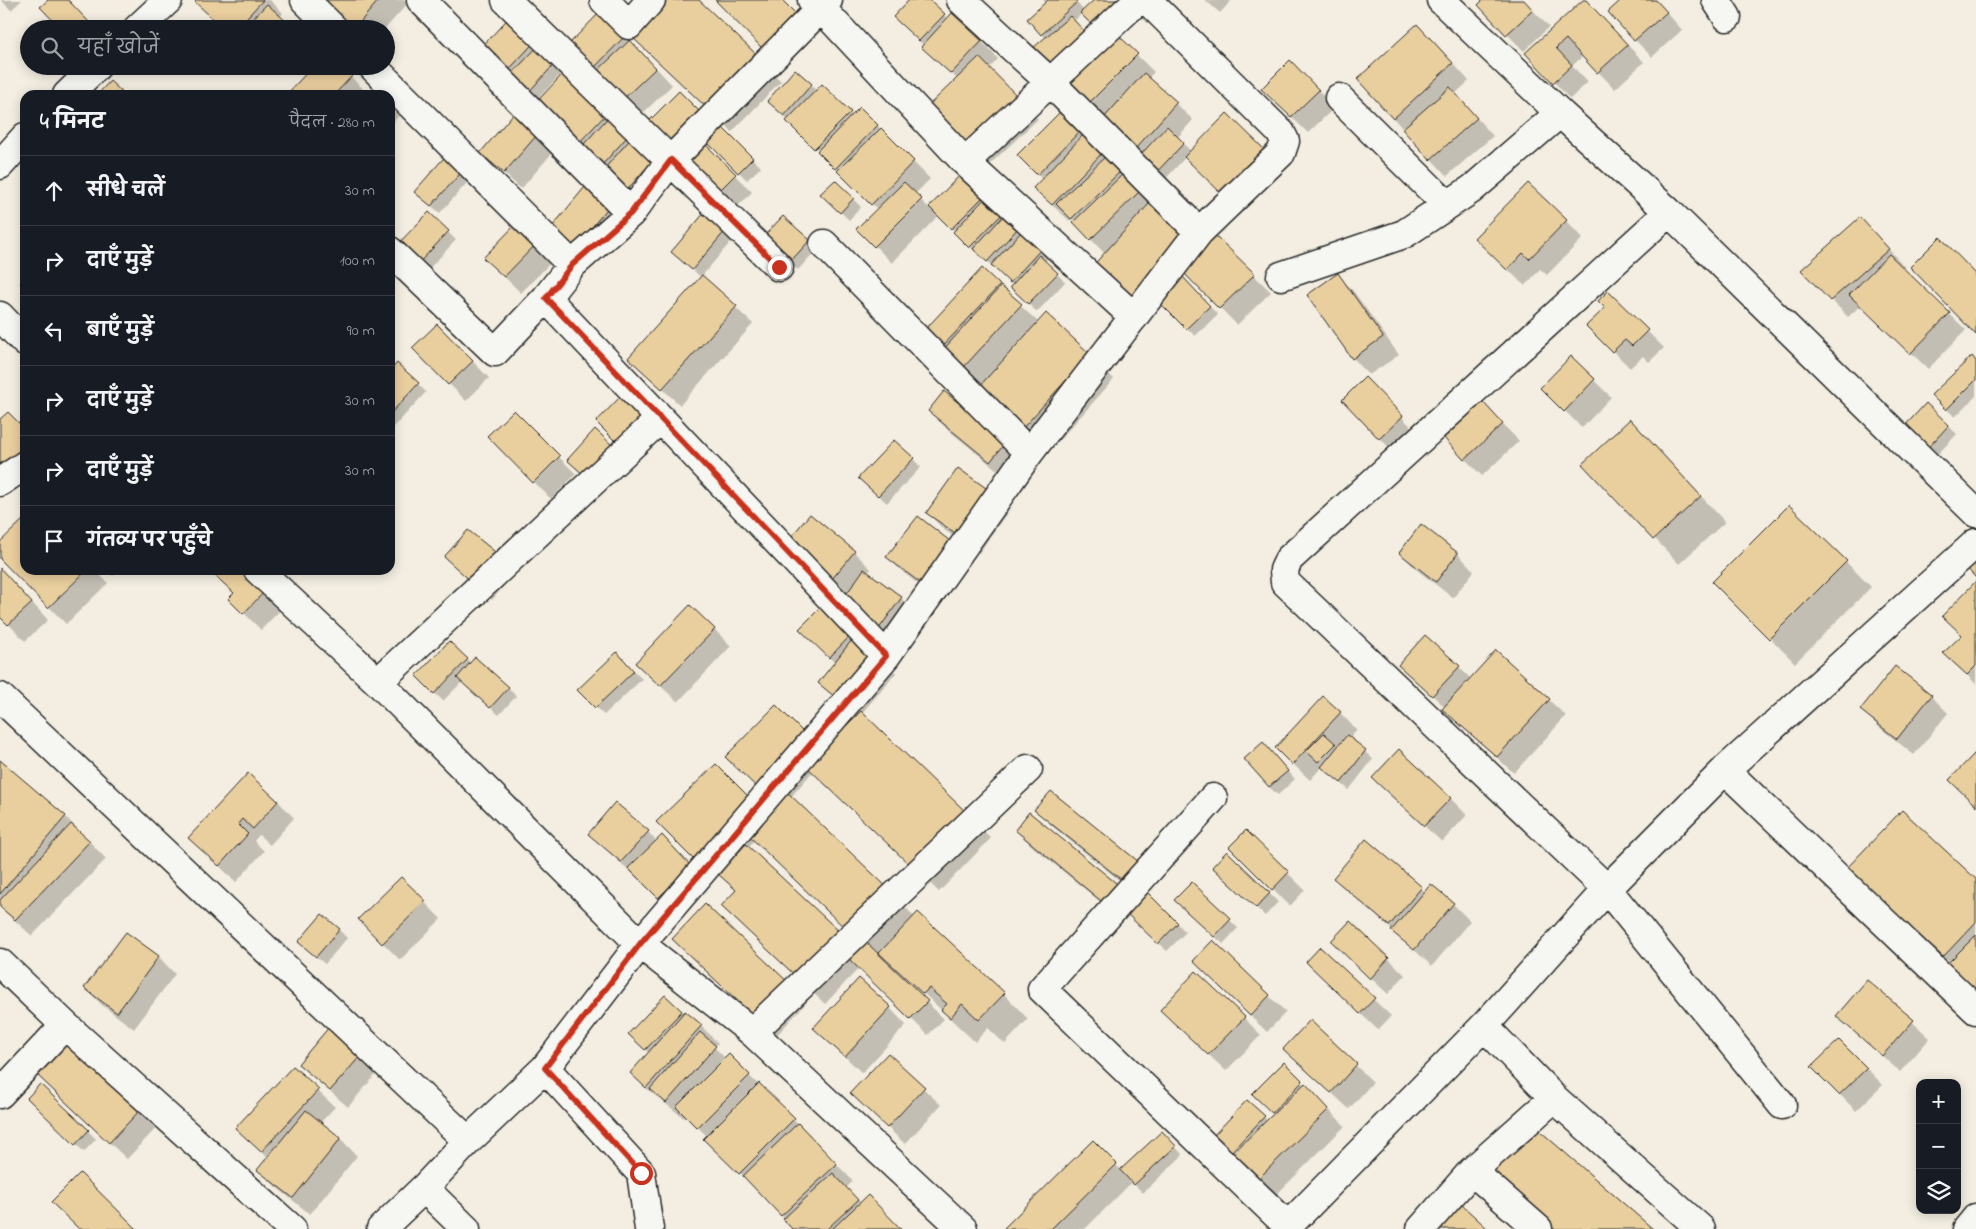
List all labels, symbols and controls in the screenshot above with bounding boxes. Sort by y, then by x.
search box [20,20,395,75]
icon: search [38,34,66,62]
text: यहाँ खोजें [78,35,160,62]
text: 4 मिनट [40,108,105,138]
text: पैदल · 280 m [289,111,375,135]
icon: ahead [40,177,68,205]
text: सीधे चलें [87,178,165,205]
text: 30 m [345,179,375,203]
icon: right [40,247,68,275]
text: दाएँ मुड़ें [87,248,153,275]
text: 100 m [340,249,375,273]
route end [768,256,791,279]
icon: left [40,317,68,345]
text: बाएँ मुड़ें [87,318,154,345]
text: 90 m [347,319,375,343]
icon: right [40,387,68,415]
text: दाएँ मुड़ें [87,388,153,415]
text: 30 m [345,389,375,413]
icon: right [40,457,68,485]
text: दाएँ मुड़ें [87,458,153,485]
text: 30 m [345,459,375,483]
icon: arrive [40,527,68,555]
text: गंतव्य पर पहुँचे [87,528,212,555]
map controls [1916,1079,1961,1214]
button: + [1916,1079,1961,1124]
button: − [1916,1124,1961,1169]
route start [630,1162,653,1185]
button: layers [1916,1169,1961,1214]

